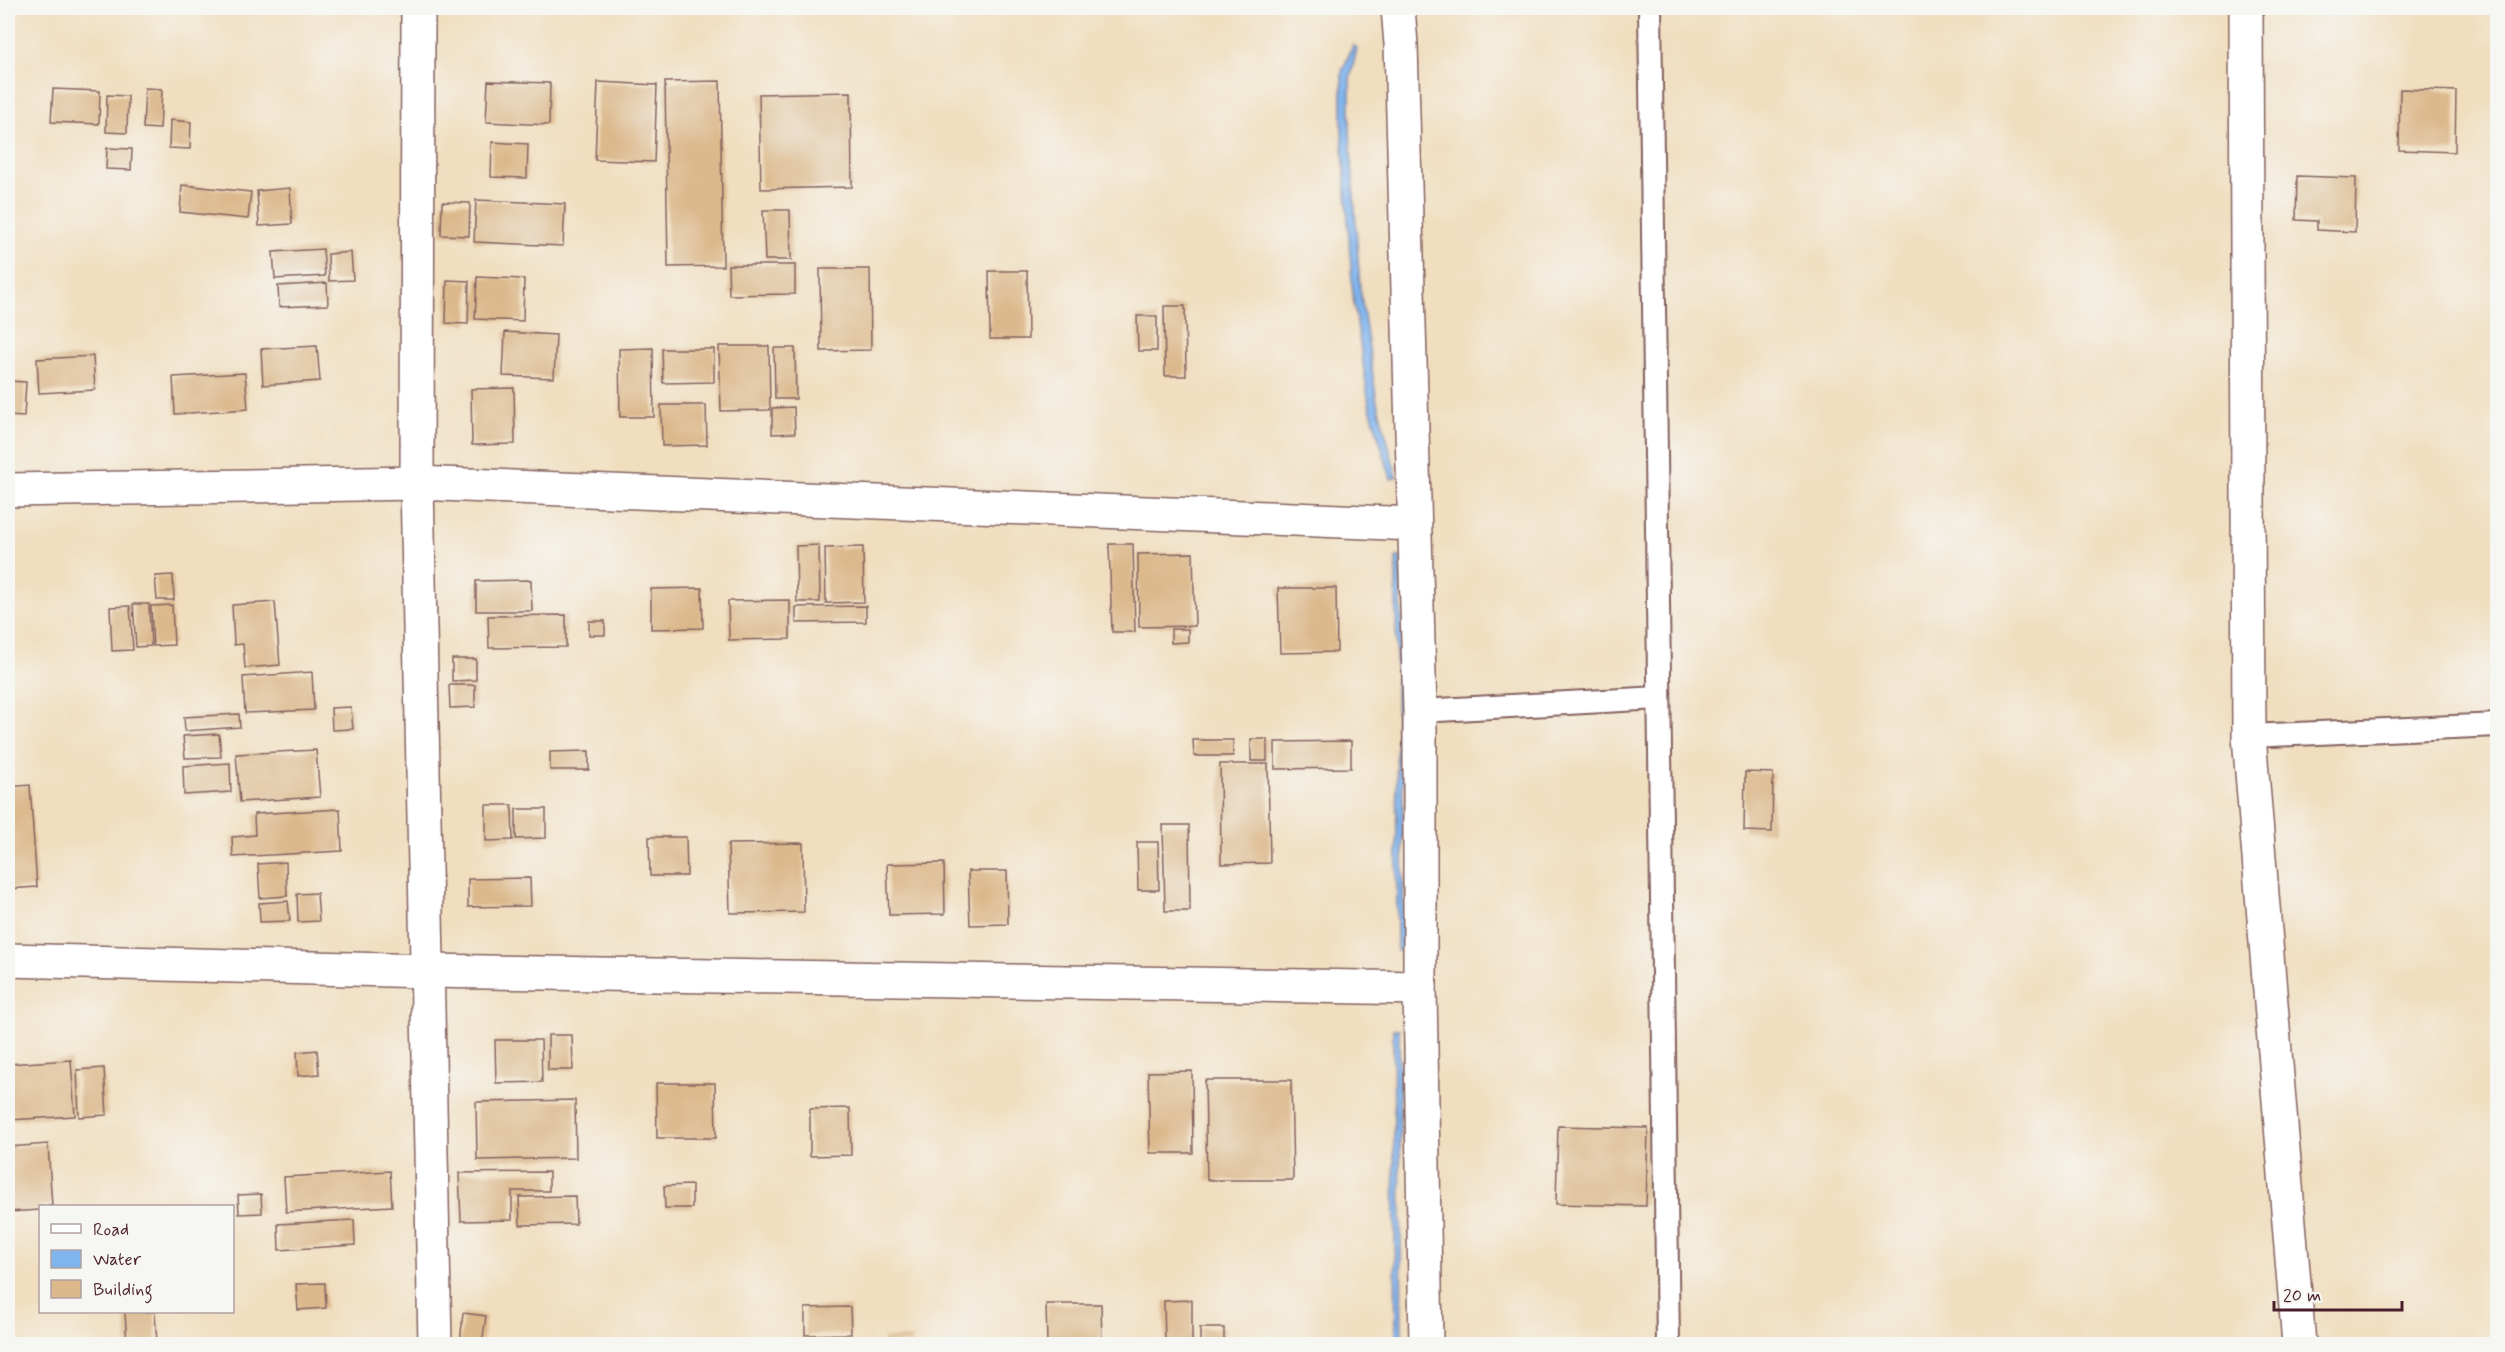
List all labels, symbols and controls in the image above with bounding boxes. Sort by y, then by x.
legend [39,1205,234,1313]
text: Road [93,1218,129,1242]
text: Water [93,1248,142,1272]
scale bar [2274,1274,2402,1312]
text: Building [93,1278,153,1304]
text: 20 m [2283,1284,2321,1308]

